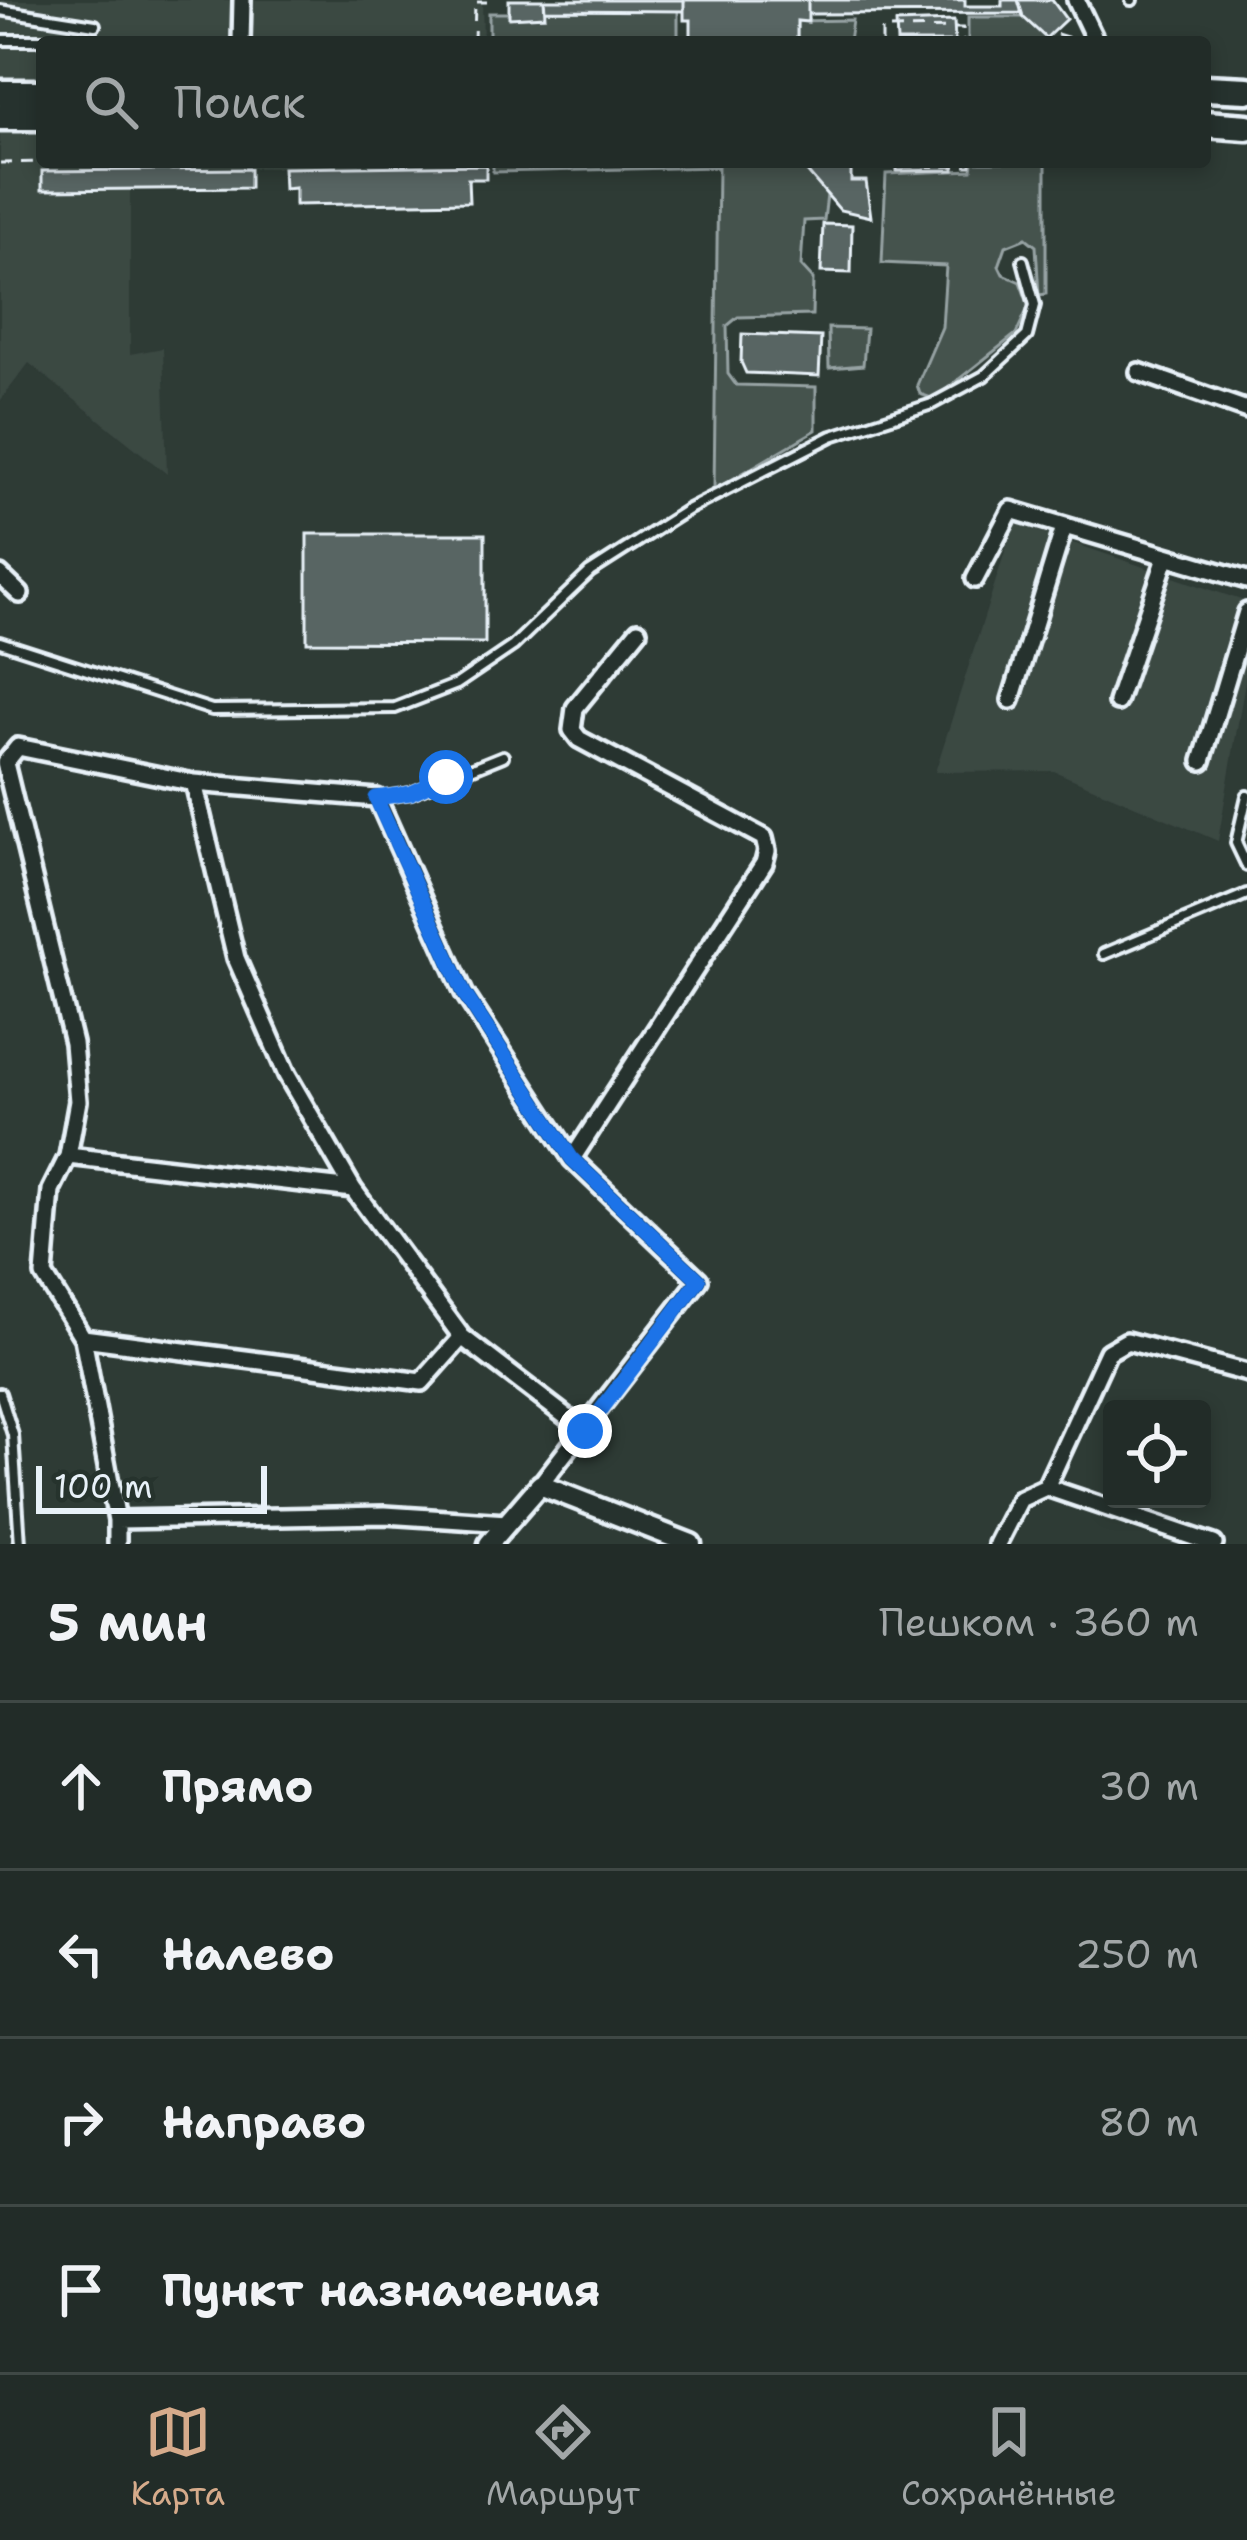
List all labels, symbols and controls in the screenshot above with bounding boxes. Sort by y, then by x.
search box [36,36,1211,168]
icon: search [78,69,144,135]
text: Поиск [174,72,305,132]
route start [419,750,473,804]
map controls [1103,1400,1211,1508]
button: locate [1103,1400,1211,1508]
route end [558,1404,612,1458]
scale bar [36,1460,267,1513]
text: 100 m [54,1464,153,1509]
text: 5 мин [48,1588,208,1656]
text: Пешком · 360 m [879,1596,1199,1648]
icon: ahead [48,1753,114,1819]
text: Прямо [162,1756,313,1816]
text: 30 m [1098,1760,1199,1812]
icon: left [48,1921,114,1987]
text: Налево [162,1924,335,1984]
text: 250 m [1075,1928,1199,1980]
icon: right [48,2089,114,2155]
text: Направо [162,2092,366,2152]
text: 80 m [1098,2096,1199,2148]
icon: arrive [48,2257,114,2323]
text: Пункт назначения [162,2260,601,2320]
tab: Карта [131,2399,225,2516]
tab: Маршрут [486,2399,640,2516]
tab: Сохранённые [901,2399,1116,2516]

